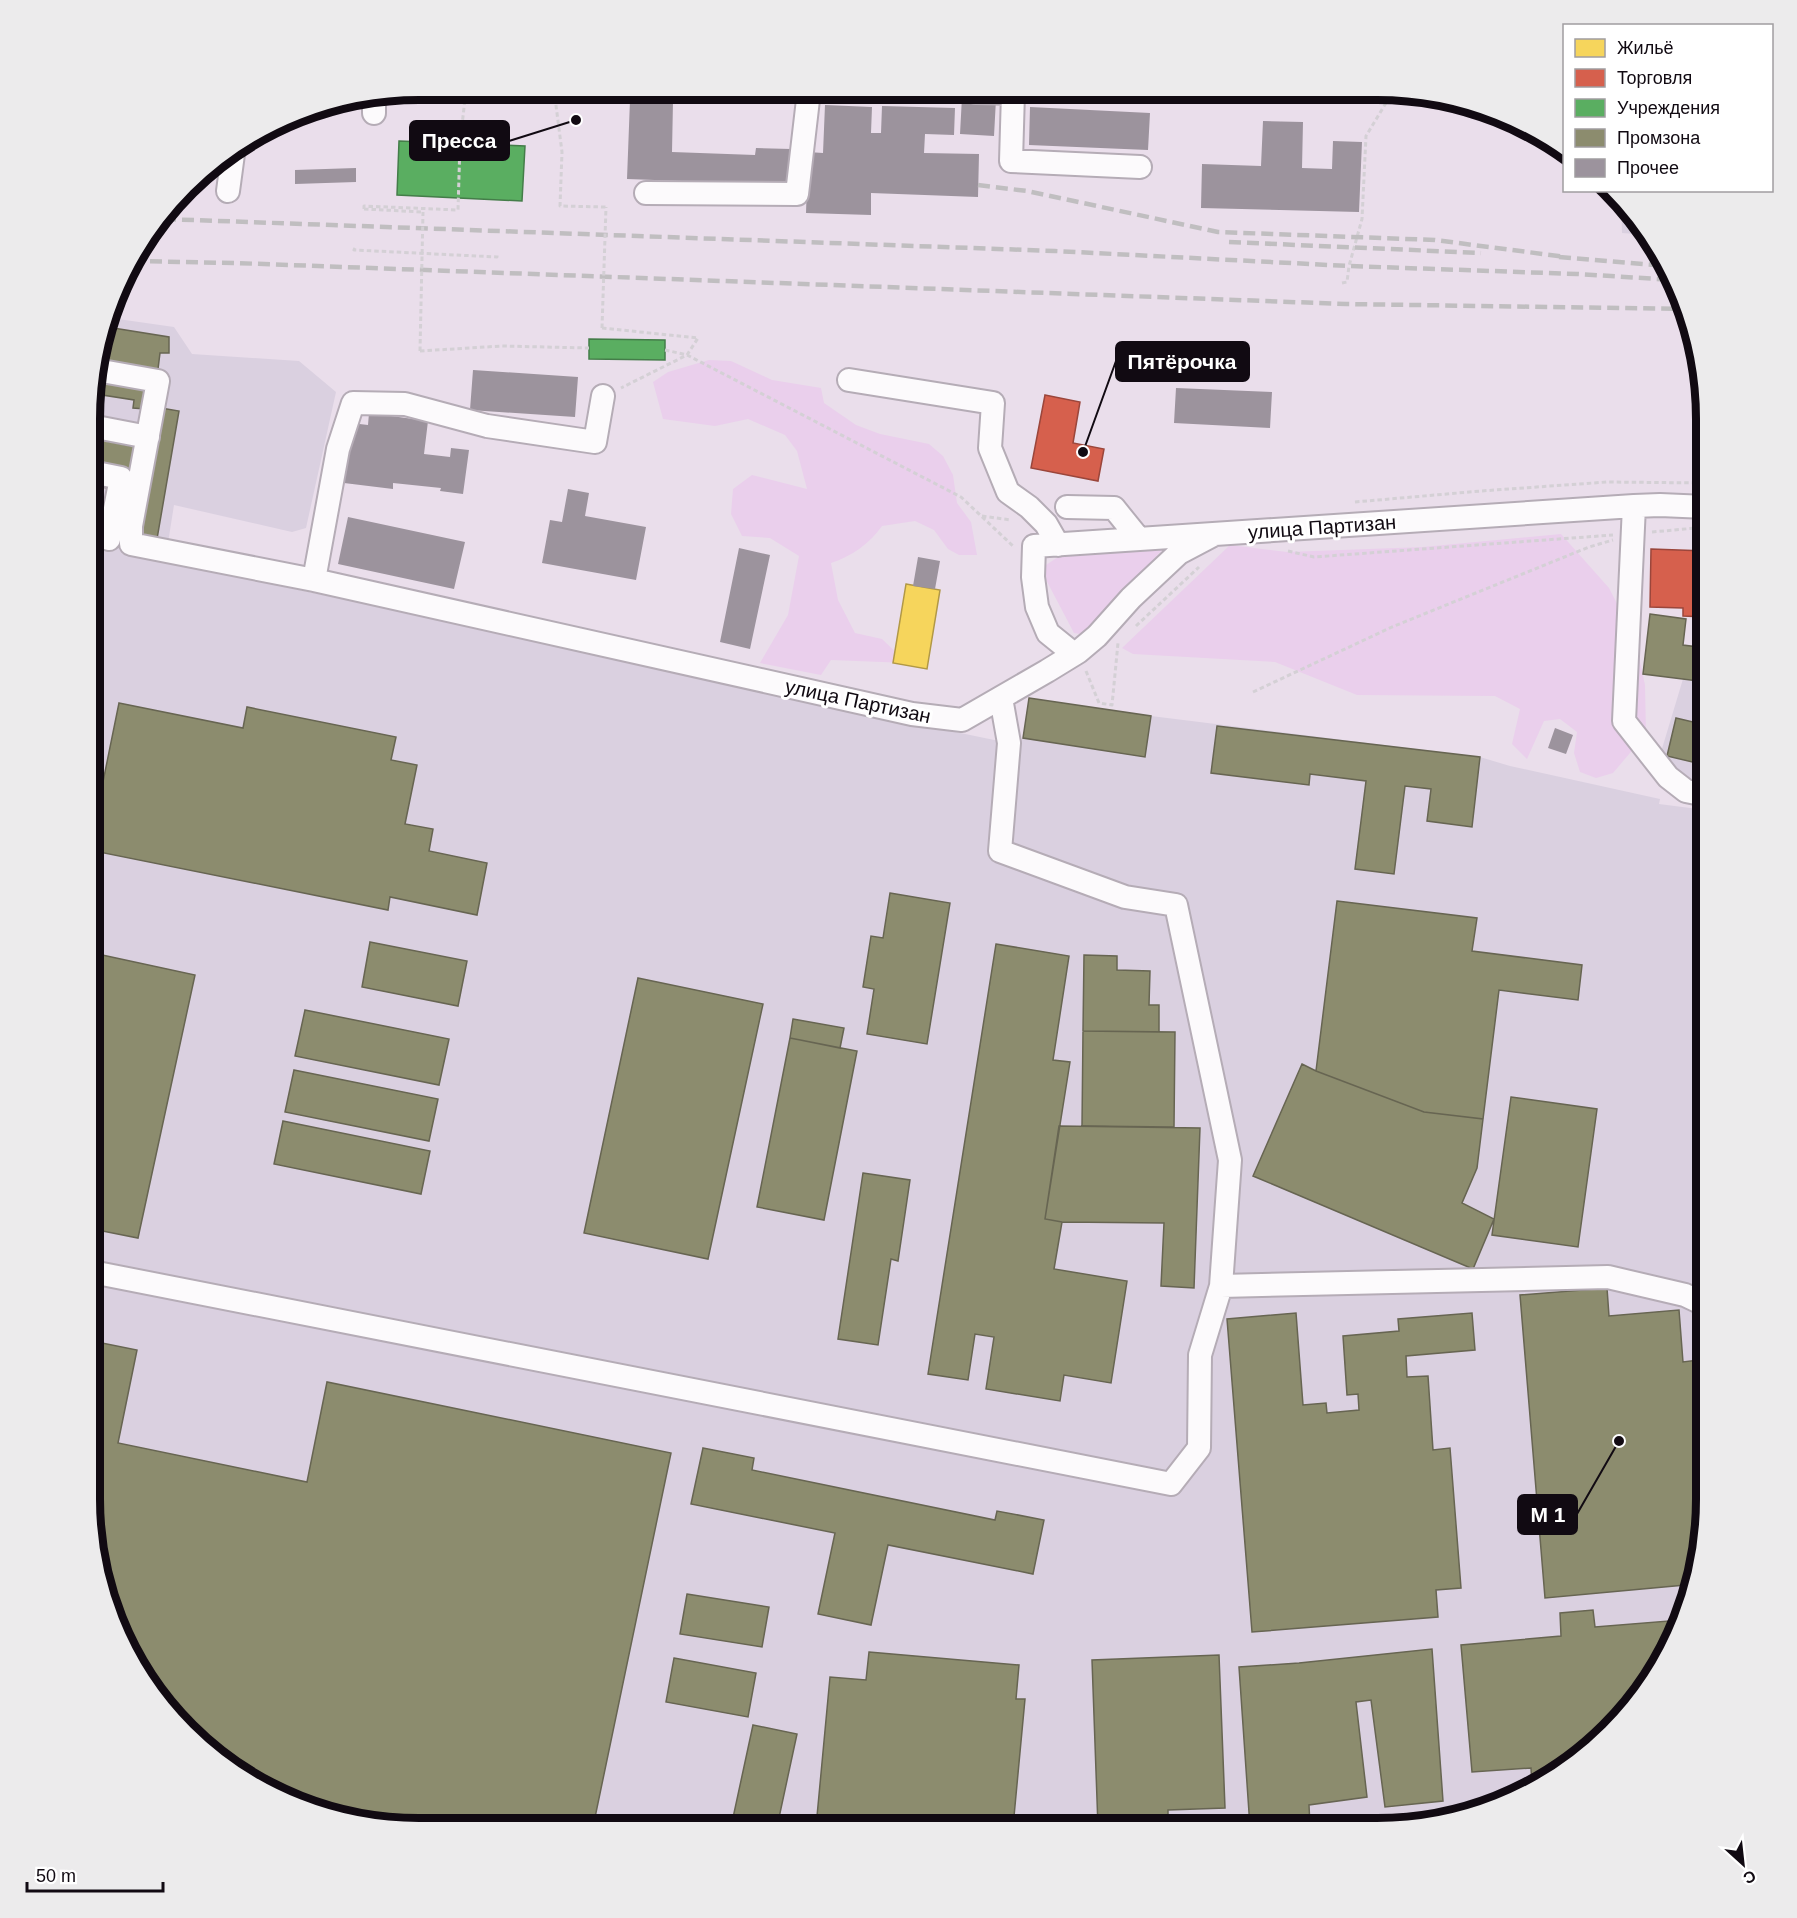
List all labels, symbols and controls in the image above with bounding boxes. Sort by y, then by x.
legend [1563,24,1773,192]
text: Жильё [1617,38,1674,58]
text: Торговля [1617,68,1692,88]
text: Учреждения [1617,98,1720,118]
callout: Пресса [410,121,509,160]
text: Промзона [1617,128,1701,148]
text: Пресса [422,129,497,152]
text: Прочее [1617,158,1679,178]
callout: Пятёрочка [1116,342,1249,381]
text: Пятёрочка [1128,350,1237,373]
street label: улица Партизан [1247,511,1397,543]
street label: улица Партизан [783,675,933,727]
callout: M 1 [1518,1495,1577,1534]
text: M 1 [1530,1503,1566,1526]
north arrow [1713,1834,1773,1894]
scale bar [27,1855,164,1893]
text: 50 m [36,1866,76,1886]
text: С [1740,1867,1759,1887]

